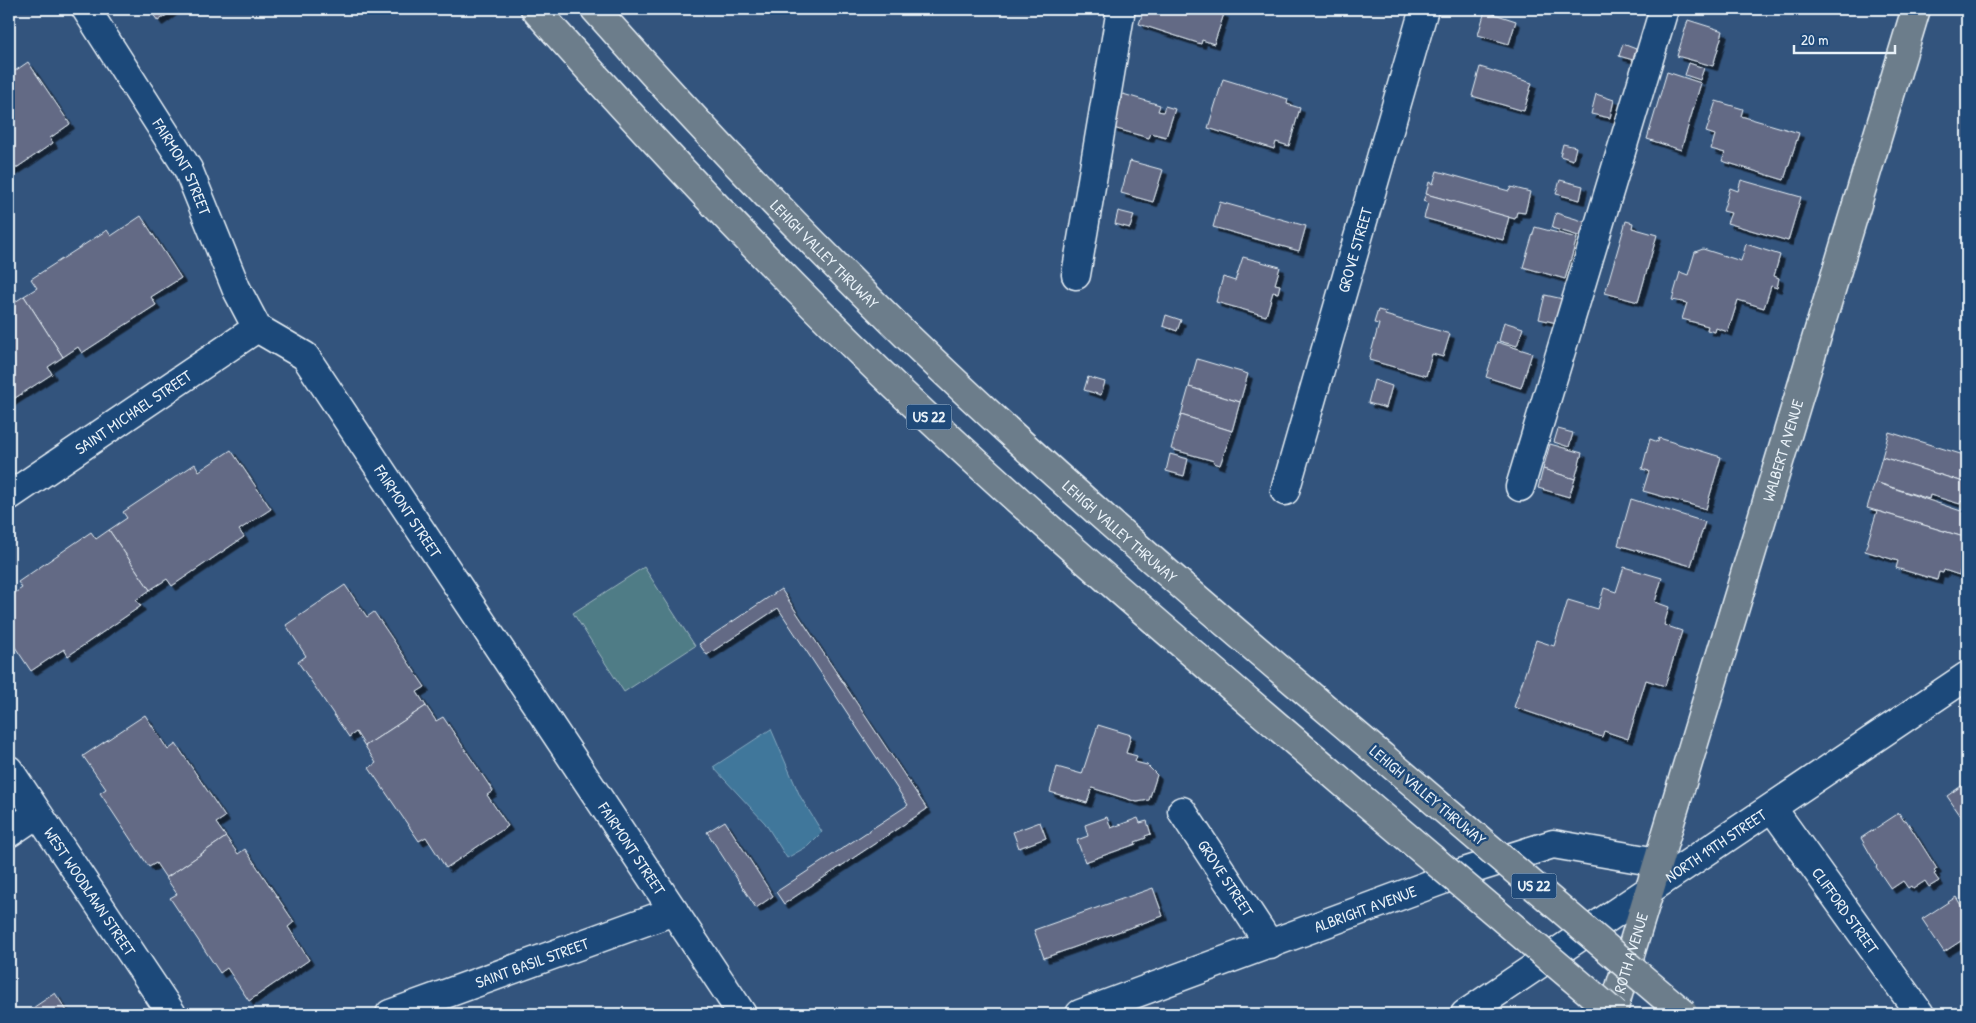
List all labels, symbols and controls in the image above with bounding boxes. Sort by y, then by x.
scale bar [1794,22,1895,54]
text: 20 m [1801,29,1828,50]
street label: FAIRMONT STREET [147,113,217,219]
street label: LEHIGH VALLEY THRUWAY [766,195,884,314]
street label: GROVE STREET [1332,204,1377,295]
street label: SAINT MICHAEL STREET [71,364,196,459]
street label: WALBERT AVENUE [1757,397,1808,504]
road number: US 22 [906,404,952,430]
street label: FAIRMONT STREET [369,460,447,562]
street label: LEHIGH VALLEY THRUWAY [1058,475,1182,588]
street label: LEHIGH VALLEY THRUWAY [1365,740,1491,850]
street label: FAIRMONT STREET [593,797,671,899]
street label: NORTH 19TH STREET [1661,803,1771,887]
street label: WEST WOODLAWN STREET [39,823,141,960]
street label: GROVE STREET [1193,835,1259,921]
street label: CLIFFORD STREET [1807,863,1884,958]
road number: US 22 [1512,874,1556,898]
street label: ALBRIGHT AVENUE [1311,880,1419,938]
street label: ROTH AVENUE [1608,910,1653,996]
street label: SAINT BASIL STREET [472,932,592,993]

